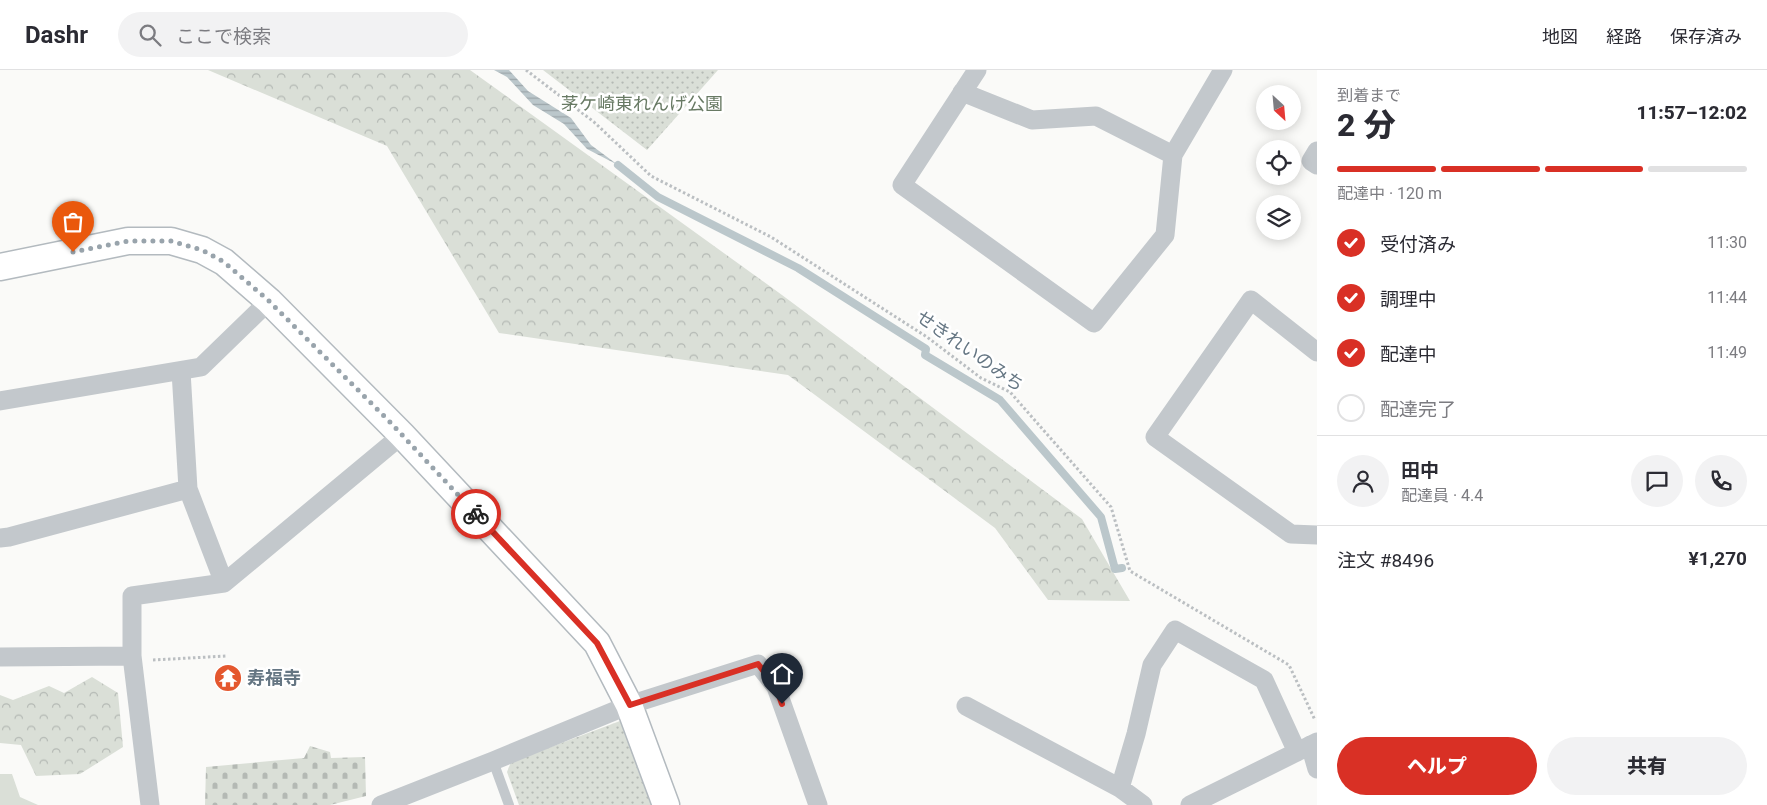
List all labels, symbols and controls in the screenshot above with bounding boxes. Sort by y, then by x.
search box [118,12,468,57]
text: Dashr [25,21,88,49]
icon: search [136,21,164,49]
text: ここで検索 [176,25,271,48]
text: 地図 [1542,26,1578,47]
text: 経路 [1606,26,1642,47]
text: 保存済み [1670,26,1742,47]
north arrow [1256,85,1301,130]
map controls [1256,85,1301,240]
text: 到着まで [1337,86,1401,105]
park label: 茅ケ崎東れんげ公園 [561,93,723,114]
text: 11:57–12:02 [1636,101,1747,124]
text: 2 分 [1337,106,1395,144]
button: locate [1256,140,1301,185]
text: 配達中 · 120 m [1337,184,1442,203]
button: layers [1256,195,1301,240]
pin [52,201,94,252]
icon: bag [59,208,87,236]
icon: check [1337,229,1365,257]
text: 受付済み [1380,233,1456,256]
text: 11:30 [1707,233,1747,252]
icon: check [1337,284,1365,312]
text: 調理中 [1380,288,1437,311]
text: 11:44 [1707,288,1747,307]
street label: せきれいのみち [913,306,1028,395]
icon: check [1337,339,1365,367]
text: 配達中 [1380,343,1437,366]
text: 11:49 [1707,343,1747,362]
text: 配達完了 [1380,398,1456,421]
button: person [1337,455,1389,507]
button: chat [1631,455,1683,507]
button: phone [1695,455,1747,507]
text: 田中 [1401,459,1439,482]
text: 配達員 · 4.4 [1401,486,1483,505]
courier [451,489,501,539]
icon: bike [462,500,490,528]
text: ¥1,270 [1689,547,1747,570]
text: 注文 #8496 [1337,549,1434,572]
pin [761,653,803,704]
icon: home [768,660,796,688]
temple icon: 寿福寺 [213,663,243,693]
place label: 寿福寺 [247,667,301,688]
button: ヘルプ [1337,737,1537,795]
button: 共有 [1547,737,1747,795]

